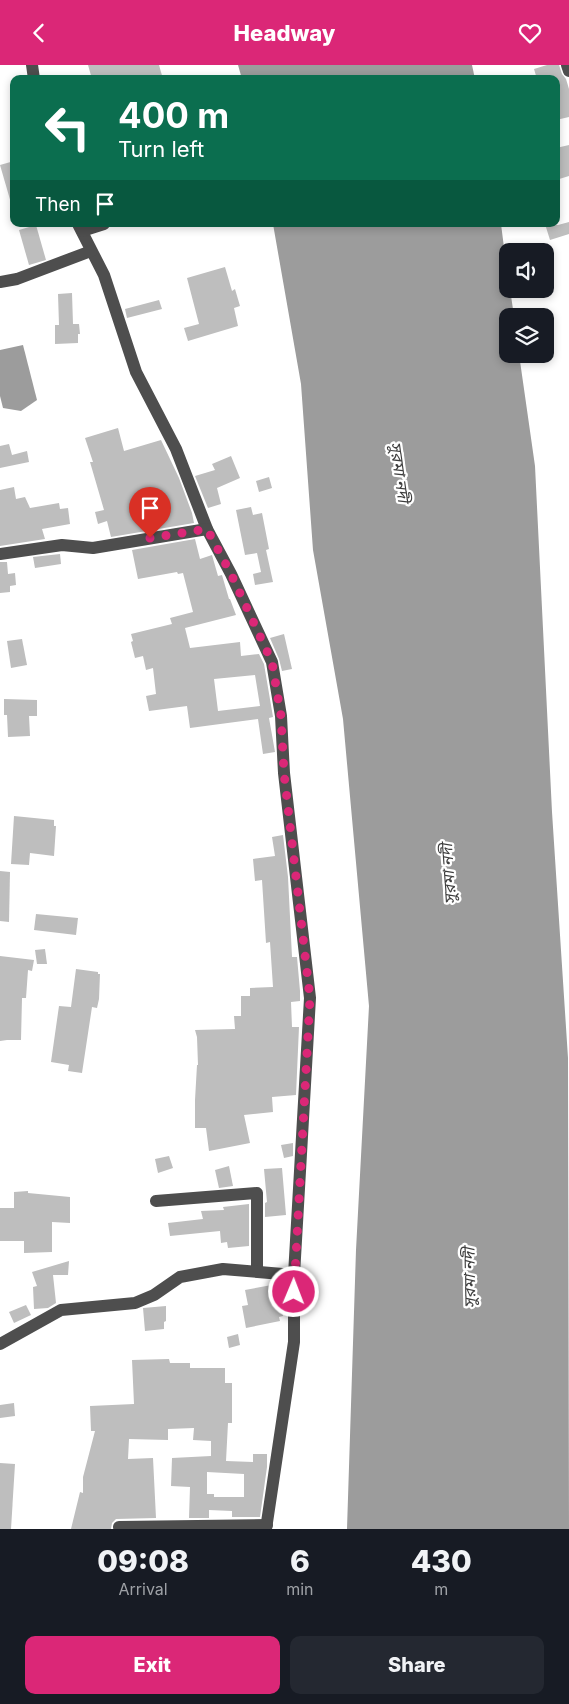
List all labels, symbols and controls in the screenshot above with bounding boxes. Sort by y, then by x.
icon: back [25,19,53,47]
icon: heart [516,19,544,47]
text: Headway [234,20,335,46]
text: 400 m [118,94,229,136]
icon: left [35,95,100,160]
text: Turn left [118,136,204,162]
icon: arrive [91,190,119,218]
text: Then [35,193,81,216]
map controls [499,243,554,363]
button: sound [499,243,554,298]
button: layers [499,308,554,363]
water label: সুরমা নদী [386,441,415,506]
pin [129,487,171,538]
icon: arrive [136,494,164,522]
water label: সুরমা নদী [436,840,460,905]
water label: সুরমা নদী [458,1245,480,1309]
position arrow [267,1265,319,1317]
text: 09:08 [97,1543,189,1579]
text: 6 [290,1543,310,1579]
text: 430 [411,1543,472,1579]
text: Arrival [118,1579,168,1599]
text: min [286,1579,314,1599]
text: m [434,1579,448,1599]
button: Exit [25,1636,280,1694]
button: Share [290,1636,544,1694]

